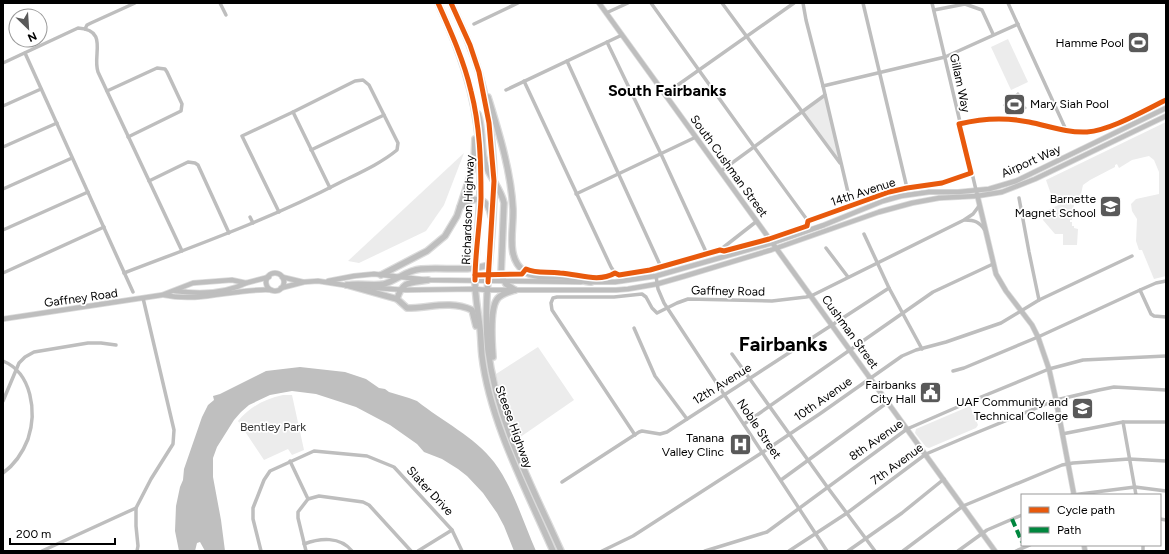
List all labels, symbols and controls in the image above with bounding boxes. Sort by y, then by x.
north arrow [8,8,48,48]
text: N [25,29,39,44]
sports icon: Hamme Pool [1126,30,1152,56]
place label: Hamme Pool [1056,36,1124,50]
street label: Gillam Way [947,52,973,114]
district label: South Fairbanks [608,81,727,100]
sports icon: Mary Siah Pool [1001,91,1027,117]
place label: Mary Siah Pool [1030,97,1109,111]
street label: South Cushman Street [687,112,771,220]
street label: Airport Way [999,141,1064,180]
street label: Richardson Highway [459,154,477,265]
street label: 14th Avenue [829,175,898,209]
place label: Barnette Magnet School [1015,192,1096,220]
school or university icon: Barnette Magnet School [1098,193,1124,219]
street label: Gaffney Road [691,283,765,299]
street label: Gaffney Road [43,286,119,310]
street label: Cushman Street [819,293,882,372]
district label: Fairbanks [739,332,827,356]
street label: 12th Avenue [690,360,754,408]
street label: 10th Avenue [791,374,855,424]
place label: Fairbanks City Hall [865,378,916,406]
public building icon: Fairbanks City Hall [918,379,944,405]
street label: Steese Highway [493,384,536,471]
place label: UAF Community and Technical College [956,395,1068,423]
street label: Noble Street [734,396,784,462]
school or university icon: UAF Community and Technical College [1070,396,1096,422]
street label: 8th Avenue [847,416,906,464]
park label: Bentley Park [240,420,306,434]
place label: Tanana Valley Clinc [662,431,725,459]
hospital icon: Tanana Valley Clinc [727,432,753,458]
street label: 7th Avenue [868,440,926,488]
street label: Slater Drive [404,464,457,519]
legend [1021,494,1161,546]
text: Cycle path [1057,503,1115,517]
scale bar [10,520,115,546]
text: Path [1057,523,1081,537]
text: 200 m [16,527,51,541]

